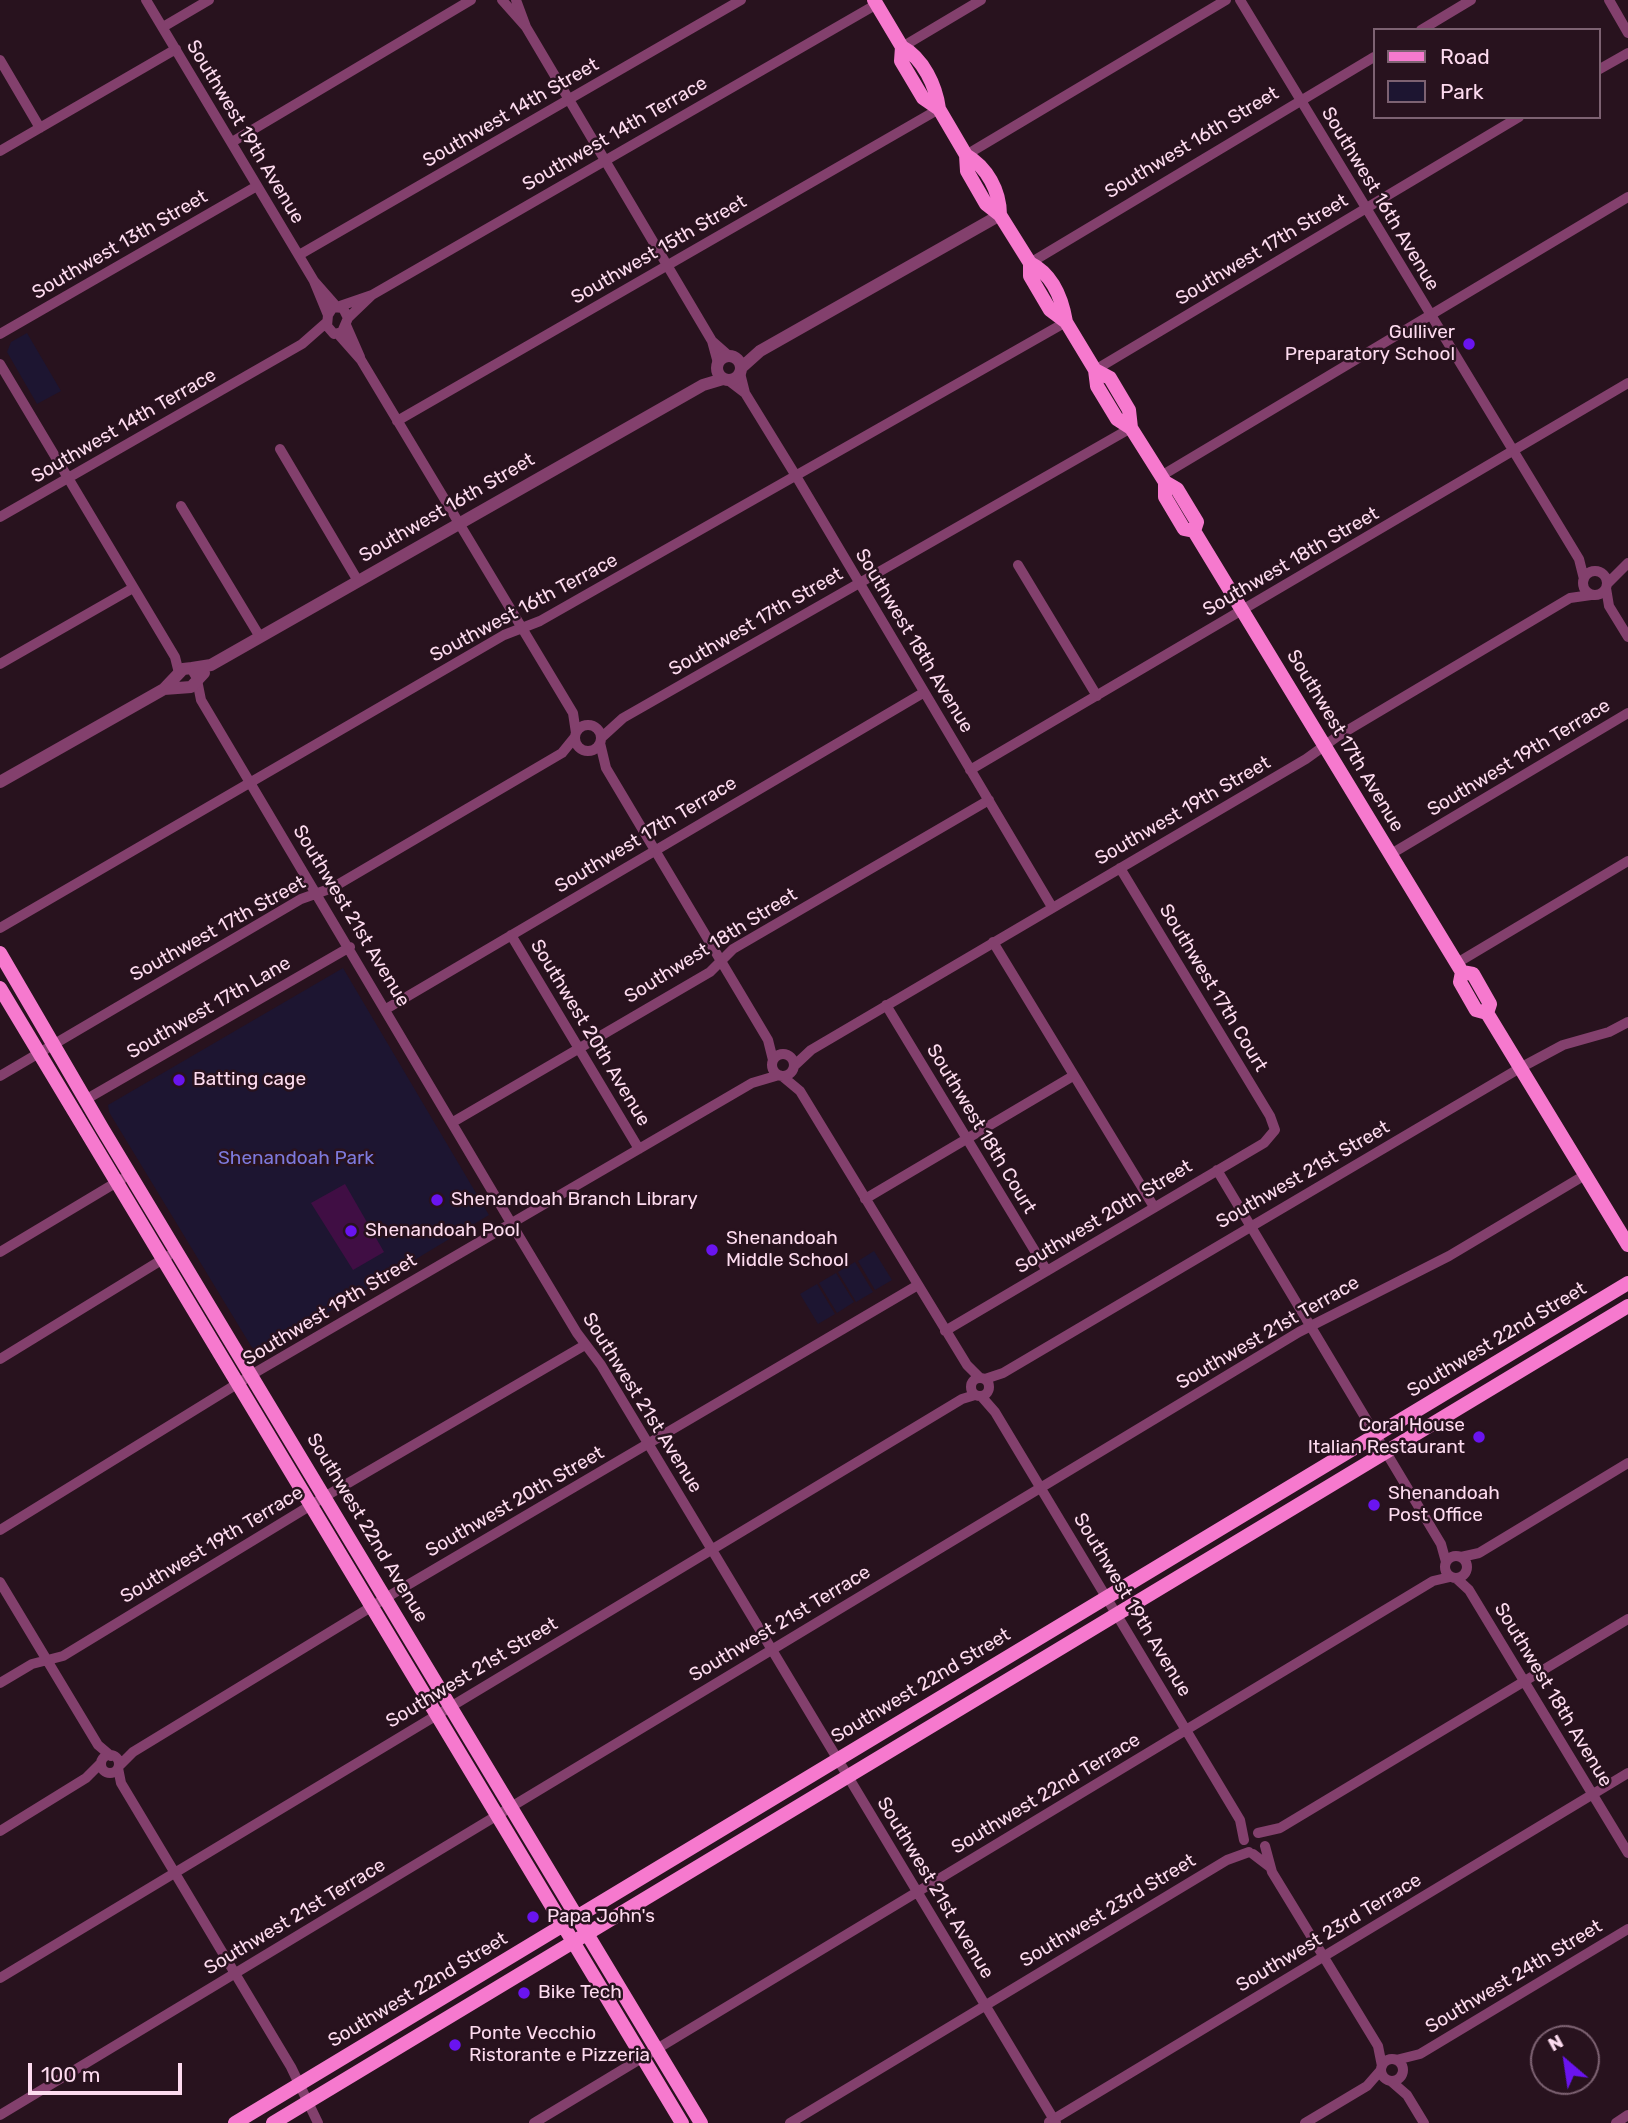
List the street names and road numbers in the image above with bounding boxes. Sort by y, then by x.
street label: Southwest 19th Avenue [181,36,309,228]
street label: Southwest 14th Street [419,53,603,173]
street label: Southwest 14th Terrace [518,72,712,196]
street label: Southwest 16th Street [1101,82,1283,204]
street label: Southwest 16th Avenue [1316,103,1444,295]
street label: Southwest 13th Street [28,185,212,305]
street label: Southwest 17th Street [1172,190,1352,310]
street label: Southwest 15th Street [567,191,751,309]
street label: Southwest 14th Terrace [27,364,221,488]
street label: Southwest 16th Street [355,448,539,568]
street label: Southwest 18th Street [1199,502,1383,622]
street label: Southwest 18th Avenue [850,545,978,737]
street label: Southwest 16th Terrace [426,549,622,667]
street label: Southwest 17th Street [665,563,847,681]
street label: Southwest 17th Avenue [1282,646,1408,836]
street label: Southwest 19th Terrace [1423,694,1615,822]
street label: Southwest 19th Street [1091,752,1275,870]
street label: Southwest 17th Terrace [551,772,741,898]
street label: Southwest 21st Avenue [288,821,414,1011]
street label: Southwest 17th Street [126,871,310,987]
street label: Southwest 18th Street [620,884,802,1008]
street label: Southwest 17th Court [1154,900,1272,1076]
street label: Southwest 20th Avenue [525,935,655,1131]
street label: Southwest 17th Lane [123,952,295,1064]
street label: Southwest 18th Court [921,1040,1041,1218]
street label: Southwest 21st Street [1212,1116,1394,1234]
street label: Southwest 20th Street [1011,1155,1197,1279]
street label: Southwest 19th Street [239,1249,421,1371]
street label: Southwest 21st Terrace [1173,1271,1363,1395]
street label: Southwest 22nd Street [1403,1277,1591,1403]
street label: Southwest 21st Avenue [577,1309,707,1497]
street label: Southwest 22nd Avenue [301,1429,433,1627]
street label: Southwest 20th Street [422,1442,608,1562]
street label: Southwest 19th Terrace [116,1481,308,1609]
street label: Southwest 19th Avenue [1068,1509,1196,1701]
street label: Southwest 21st Terrace [685,1561,875,1687]
street label: Southwest 18th Avenue [1489,1599,1617,1791]
street label: Southwest 21st Street [382,1613,562,1733]
street label: Southwest 22nd Street [827,1623,1015,1749]
street label: Southwest 22nd Terrace [948,1729,1144,1859]
street label: Southwest 21st Avenue [872,1793,998,1983]
street label: Southwest 23rd Street [1016,1849,1200,1973]
street label: Southwest 21st Terrace [200,1854,390,1980]
street label: Southwest 23rd Terrace [1232,1869,1426,1997]
street label: Southwest 24th Street [1422,1915,1606,2039]
street label: Southwest 22nd Street [324,1927,512,2053]

